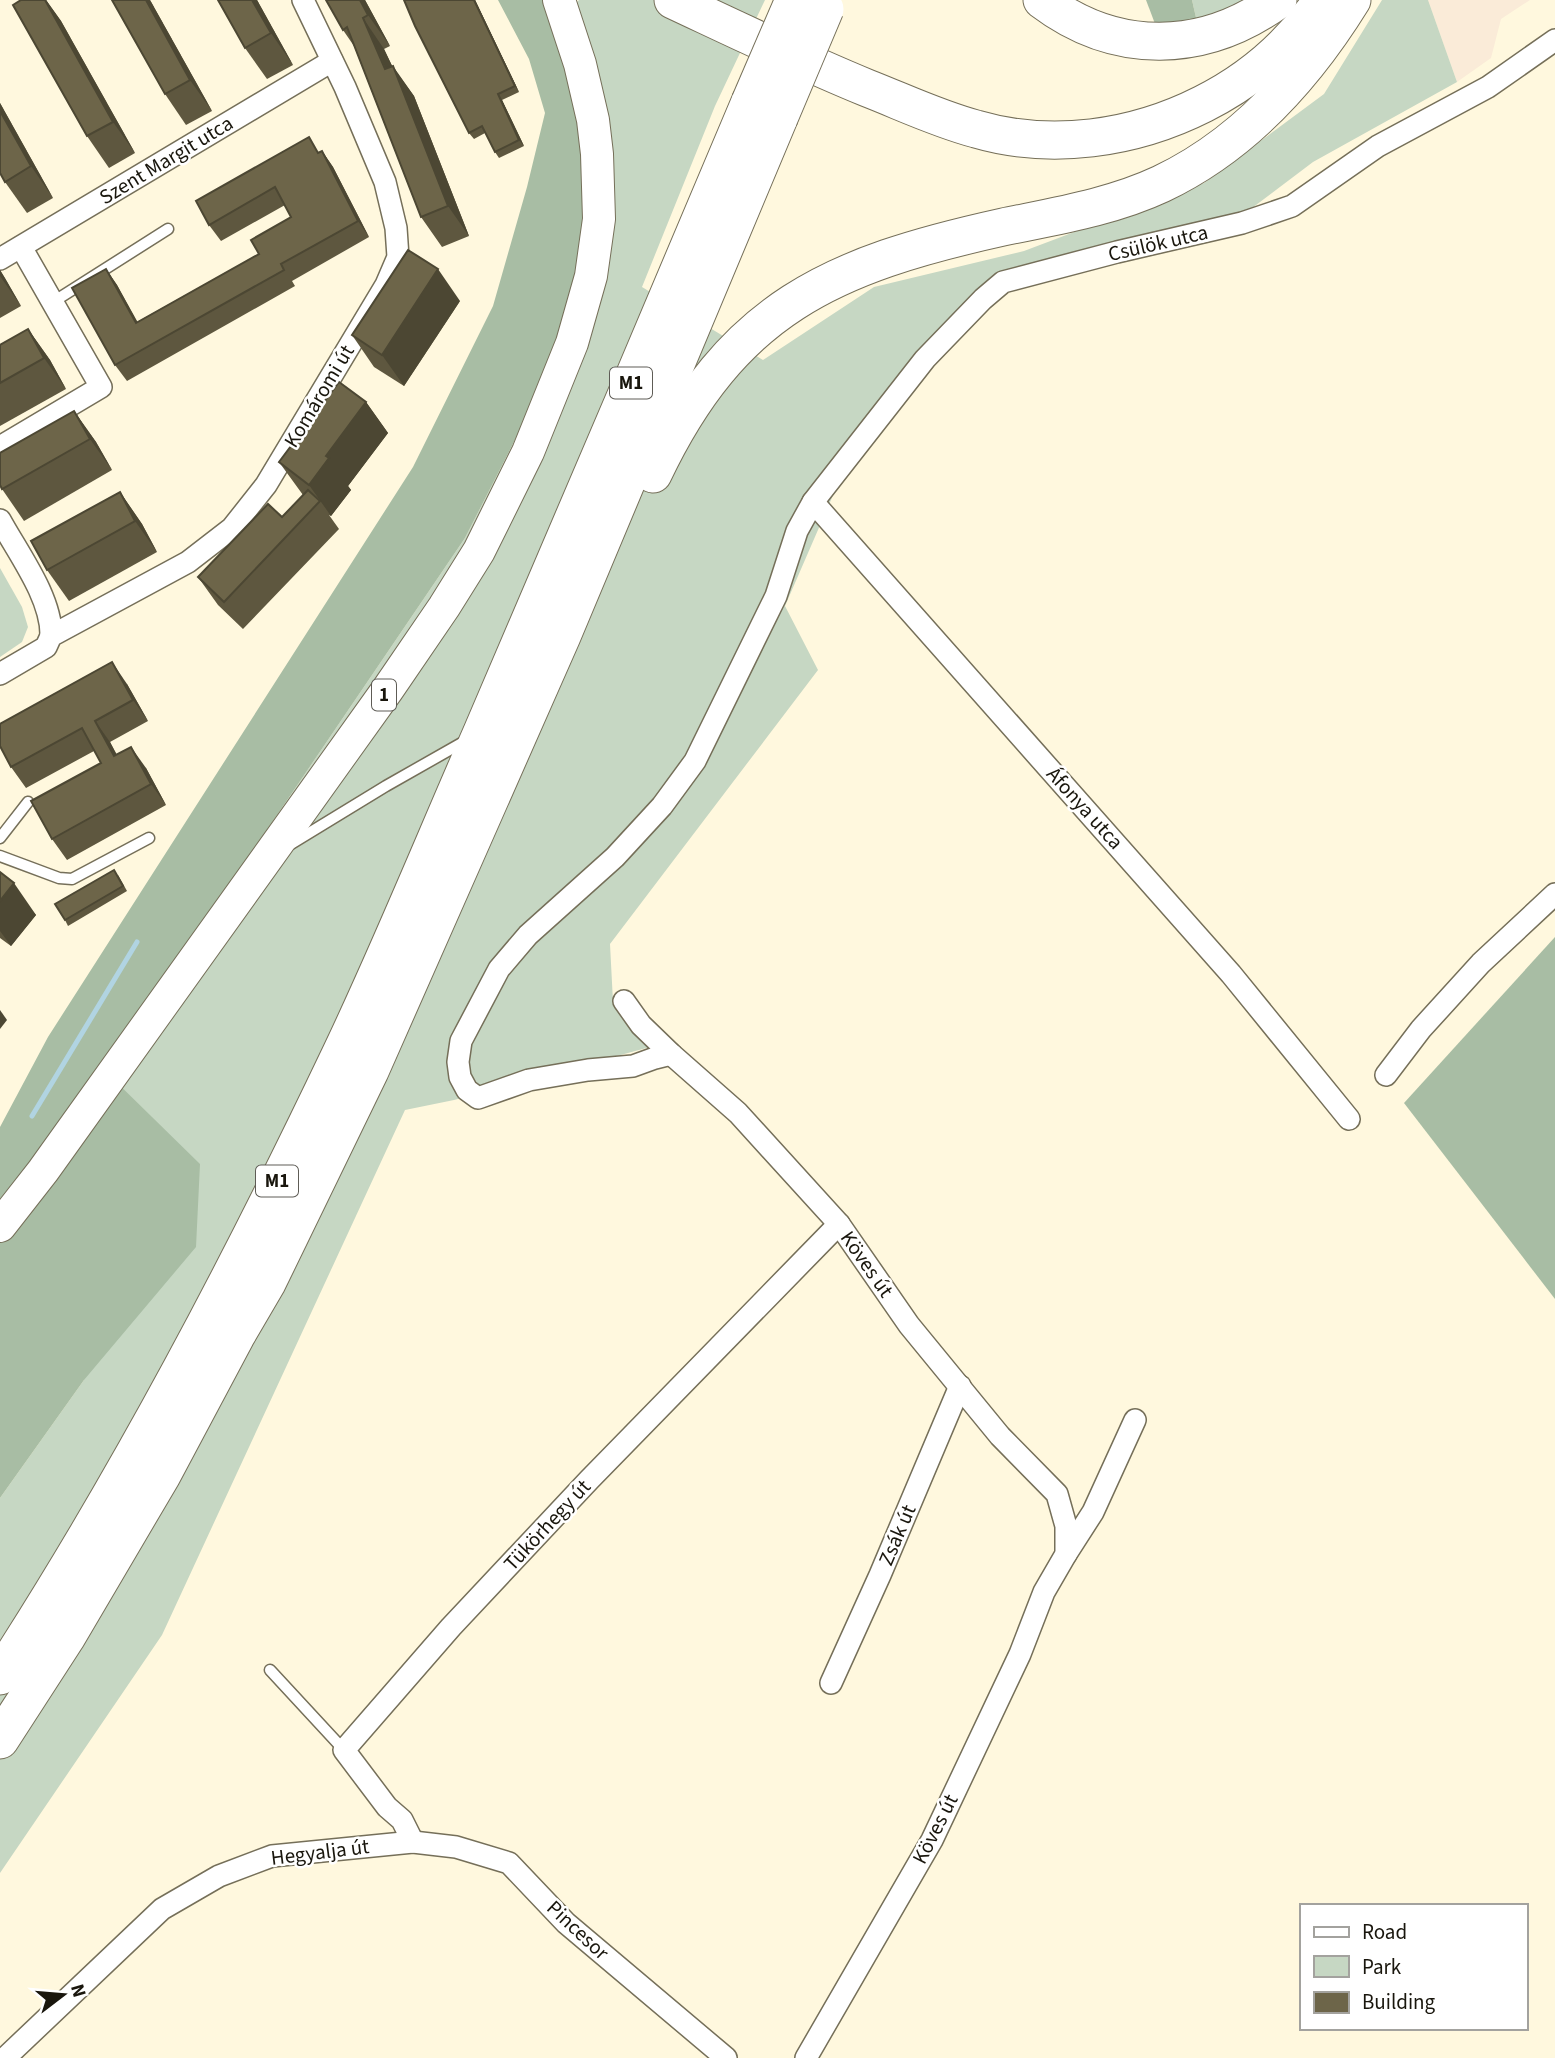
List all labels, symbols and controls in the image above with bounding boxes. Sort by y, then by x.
street label: Szent Margit utca [93,108,239,212]
street label: Csülök utca [1105,217,1211,269]
street label: Komáromi út [276,339,362,453]
road number: M1 [610,368,652,398]
road number: 1 [372,680,396,710]
street label: Áfonya utca [1040,760,1130,856]
road number: M1 [256,1166,298,1196]
street label: Köves út [833,1225,901,1303]
street label: Tükörhegy út [497,1473,597,1577]
street label: Zsák út [871,1500,923,1570]
street label: Köves út [905,1789,965,1869]
street label: Hegyalja út [269,1831,371,1873]
street label: Pincesor [540,1893,616,1967]
legend [1300,1904,1527,2030]
text: Road [1362,1917,1407,1947]
text: Park [1362,1952,1402,1982]
north arrow [28,1960,98,2030]
text: N [63,1981,93,2001]
text: Building [1362,1987,1436,2017]

